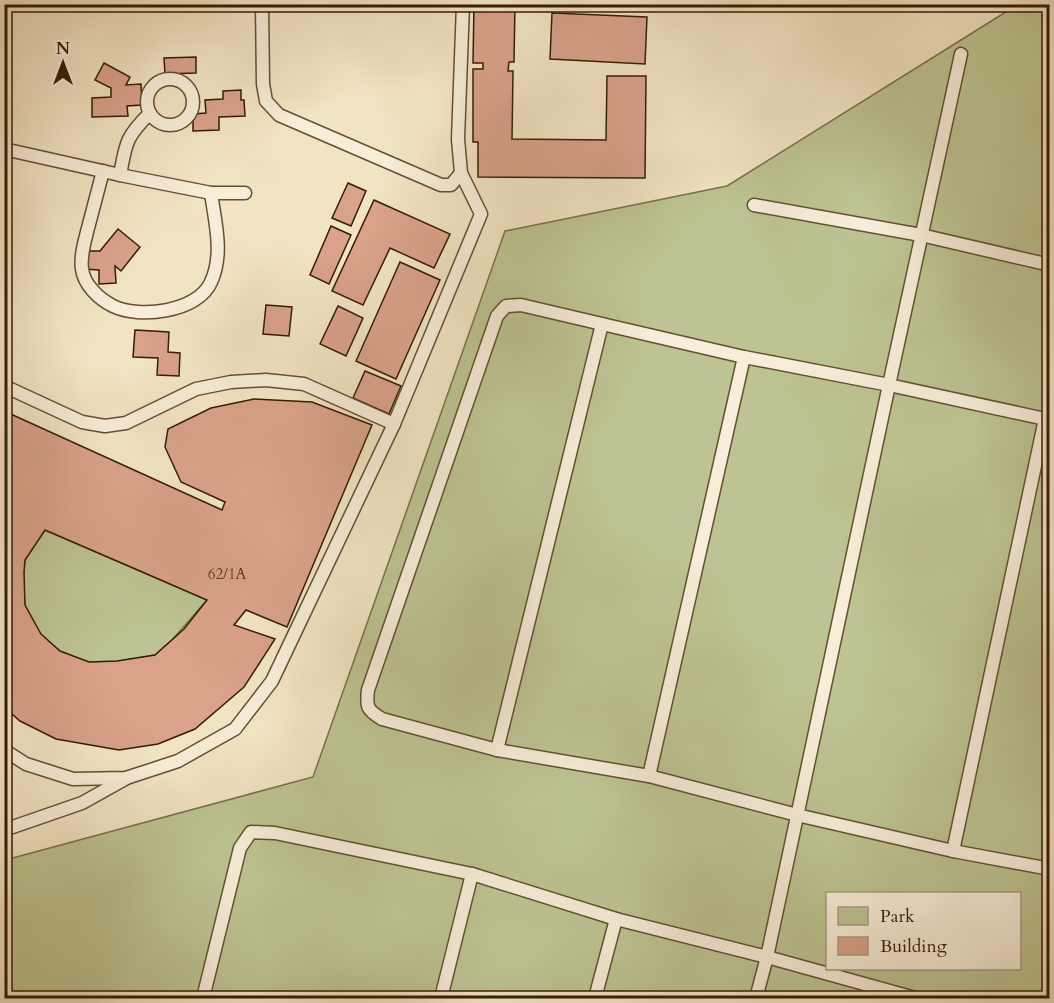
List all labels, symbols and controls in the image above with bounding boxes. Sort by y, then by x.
north arrow [33,33,93,93]
text: N [56,38,70,60]
house number: 62/1A [208,564,247,584]
legend [826,892,1021,970]
text: Park [880,904,915,929]
text: Building [880,934,948,959]

